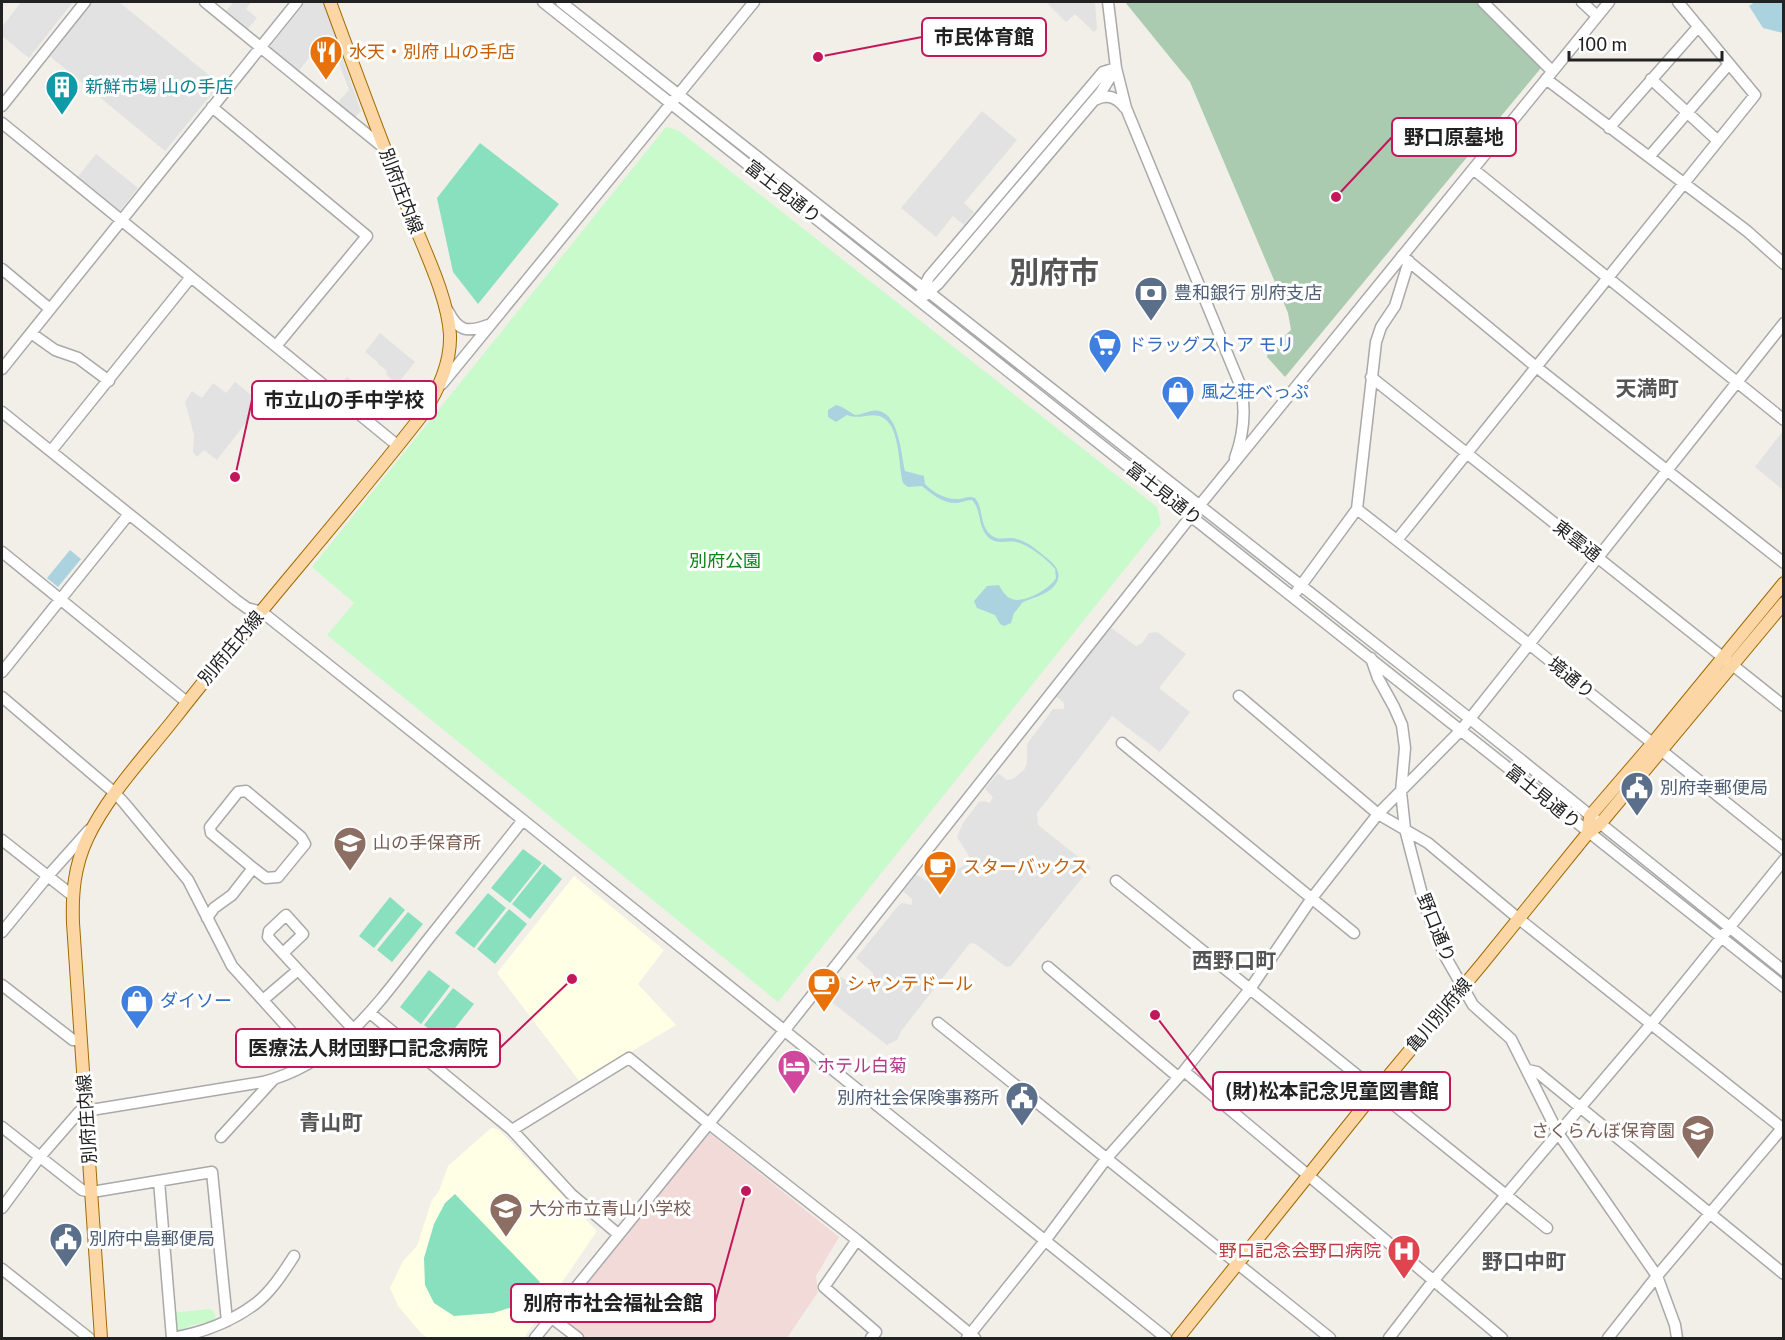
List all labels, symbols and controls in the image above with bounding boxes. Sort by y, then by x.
callout: 市民体育館 [922,18,1046,56]
scale bar [1569,24,1722,62]
text: 市民体育館 [934,25,1034,49]
restaurant icon: 水天・別府 山の手店 [308,34,344,81]
text: 100 m [1578,34,1627,55]
place label: 水天・別府 山の手店 [349,41,515,62]
building icon: 新鮮市場 山の手店 [44,69,80,116]
place label: 新鮮市場 山の手店 [85,76,233,97]
callout: 野口原墓地 [1392,118,1516,156]
text: 野口原墓地 [1404,125,1504,149]
street label: 別府庄内線 [376,145,427,237]
street label: 富士見通り [741,156,825,228]
district label: 別府市 [1009,254,1099,290]
bank icon: 豊和銀行 別府支店 [1133,275,1169,322]
place label: 豊和銀行 別府支店 [1174,282,1322,303]
supermarket icon: ドラッグストア モリ [1087,327,1123,374]
place label: ドラッグストア モリ [1128,334,1294,355]
shop icon: 風之荘べっぷ [1160,374,1196,421]
district label: 天満町 [1616,376,1679,401]
callout: 市立山の手中学校 [252,381,436,419]
place label: 風之荘べっぷ [1201,381,1309,402]
text: 市立山の手中学校 [264,388,424,412]
street label: 富士見通り [1122,458,1206,530]
street label: 東雲通 [1550,516,1605,566]
park label: 別府公園 [689,550,761,571]
street label: 別府庄内線 [194,606,268,689]
street label: 境通り [1544,652,1599,703]
street label: 富士見通り [1502,760,1585,833]
public building icon: 別府幸郵便局 [1619,770,1655,817]
place label: 別府幸郵便局 [1660,777,1768,798]
school or university icon: 山の手保育所 [332,825,368,872]
place label: 山の手保育所 [373,832,481,853]
cafe icon: スターバックス [922,849,958,896]
place label: スターバックス [963,856,1088,877]
street label: 野口通り [1413,891,1460,965]
district label: 西野口町 [1192,948,1276,973]
cafe icon: シャンテドール [806,966,842,1013]
place label: シャンテドール [847,973,973,994]
street label: 亀川別府線 [1402,973,1476,1056]
shop icon: ダイソー [119,983,155,1030]
place label: ダイソー [160,990,232,1011]
callout: 医療法人財団野口記念病院 [236,1029,500,1067]
text: 医療法人財団野口記念病院 [248,1036,488,1060]
hotel icon: ホテル白菊 [776,1048,812,1095]
place label: ホテル白菊 [817,1055,907,1076]
callout: (財)松本記念児童図書館 [1213,1072,1450,1110]
street label: 別府庄内線 [73,1073,100,1165]
text: (財)松本記念児童図書館 [1225,1079,1439,1103]
public building icon: 別府社会保険事務所 [1004,1080,1040,1127]
place label: 別府社会保険事務所 [837,1087,999,1108]
district label: 青山町 [300,1110,363,1135]
school or university icon: さくらんぼ保育園 [1680,1113,1716,1160]
place label: さくらんぼ保育園 [1531,1120,1675,1141]
school or university icon: 大分市立青山小学校 [488,1191,524,1238]
place label: 大分市立青山小学校 [529,1198,691,1219]
public building icon: 別府中島郵便局 [48,1221,84,1268]
place label: 別府中島郵便局 [89,1228,215,1249]
hospital icon: 野口記念会野口病院 [1386,1233,1422,1280]
place label: 野口記念会野口病院 [1219,1240,1381,1261]
district label: 野口中町 [1482,1249,1566,1274]
callout: 別府市社会福祉会館 [511,1284,715,1322]
text: 別府市社会福祉会館 [523,1291,703,1315]

